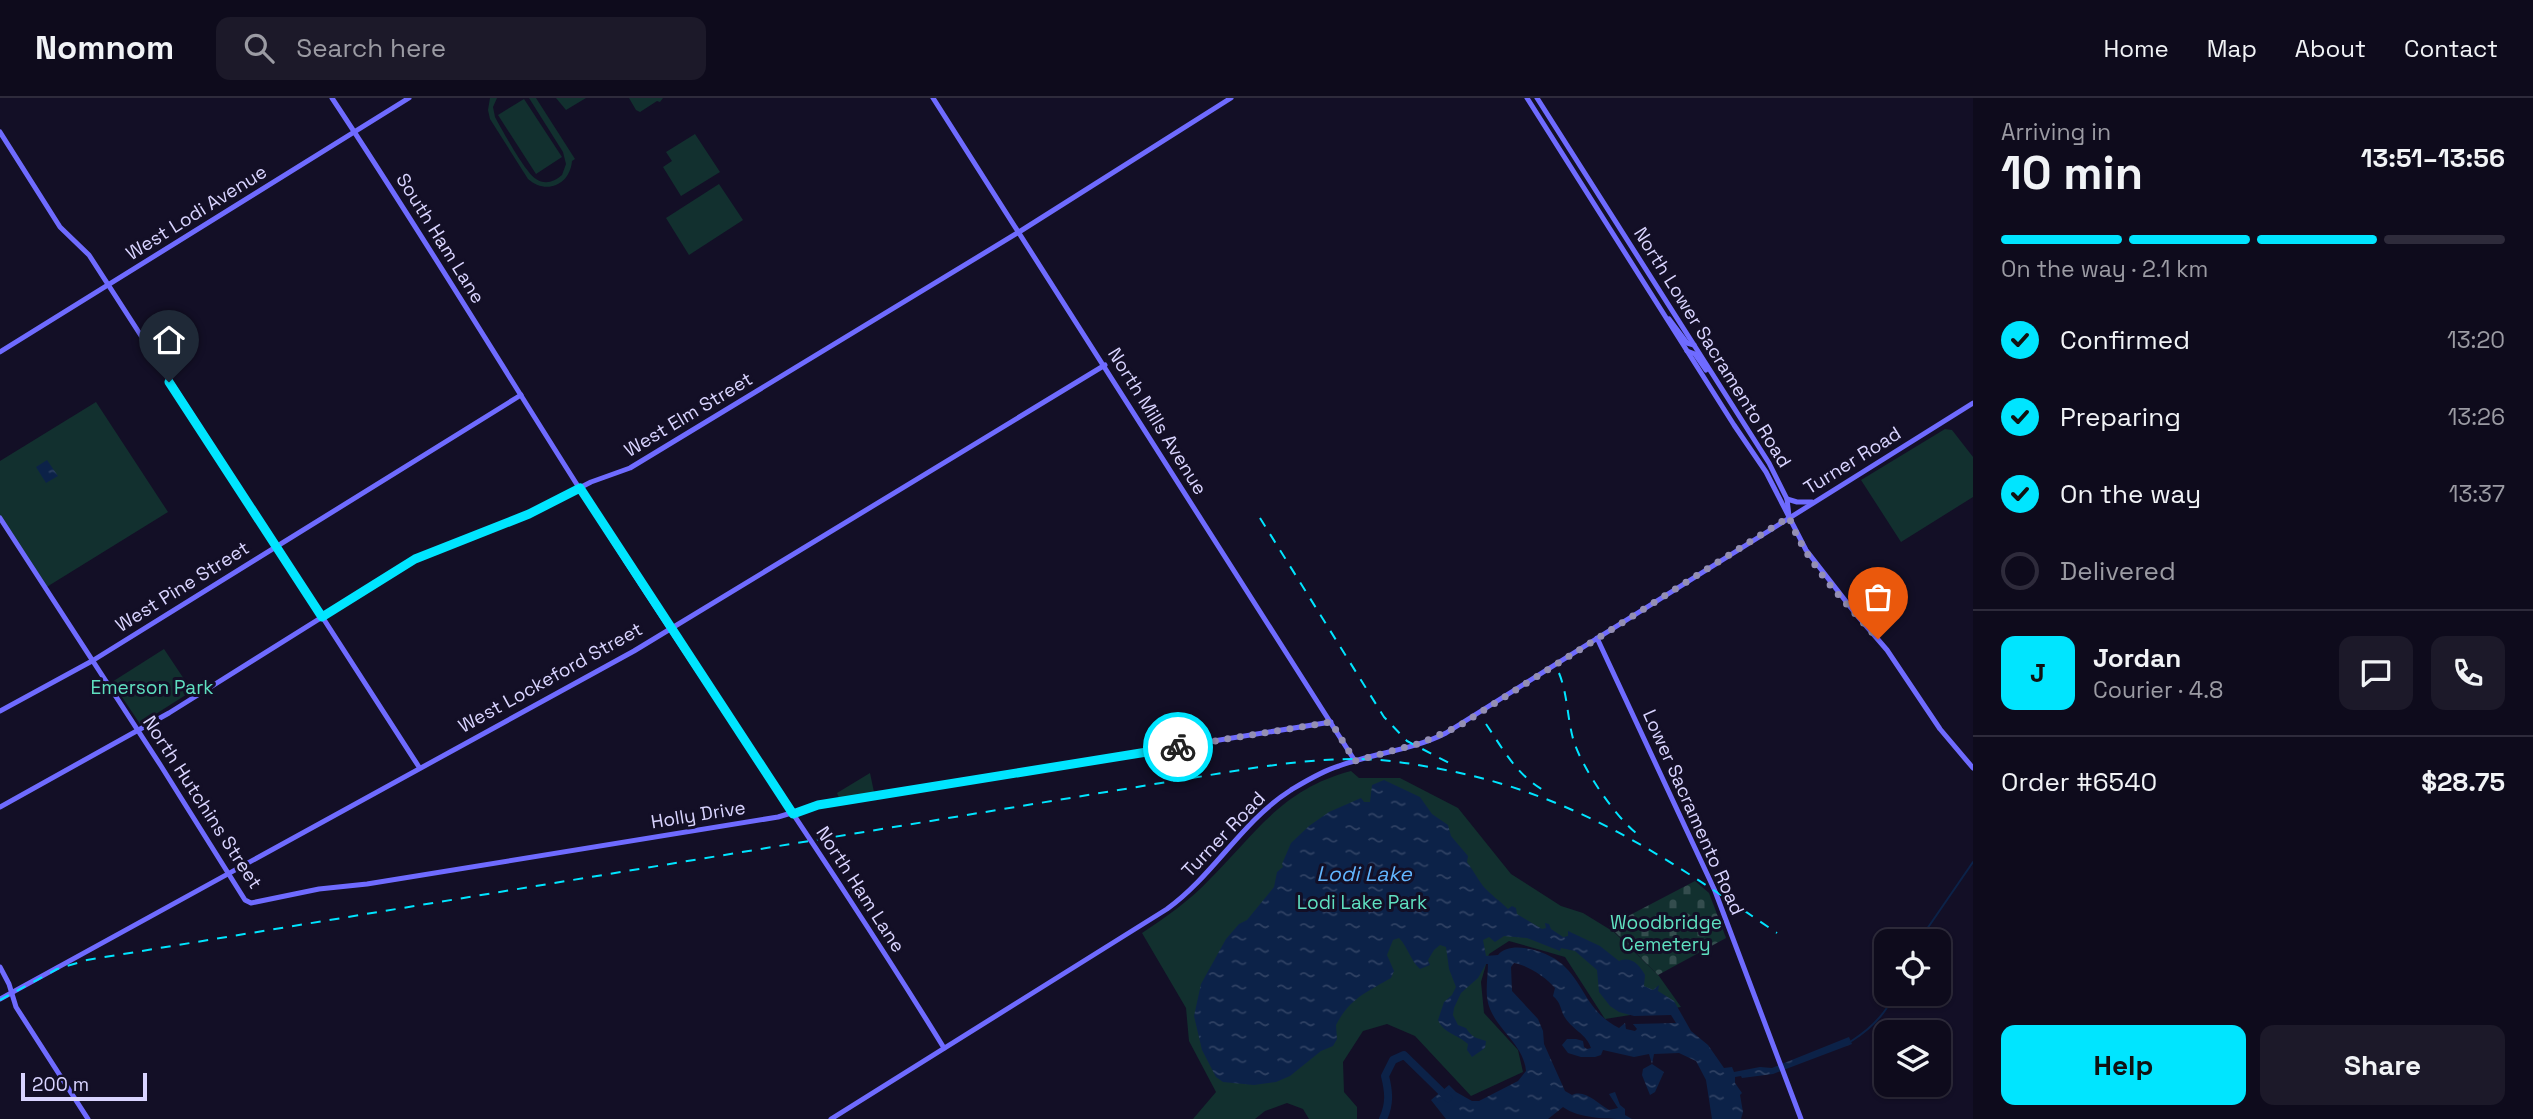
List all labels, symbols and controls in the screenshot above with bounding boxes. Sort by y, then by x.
search box [216,17,706,80]
text: Nomnom [35,27,174,69]
icon: search [240,29,278,67]
text: Search here [296,31,446,65]
text: Home [2103,33,2169,64]
text: Map [2207,33,2257,64]
text: About [2295,33,2366,64]
text: Contact [2404,33,2498,64]
text: Arriving in [2001,117,2111,147]
text: 13:51–13:56 [2361,141,2505,175]
text: 10 min [2001,144,2143,202]
street label: West Lodi Avenue [121,159,271,266]
street label: South Ham Lane [390,168,491,308]
street label: North Lower Sacramento Road [1628,222,1797,472]
text: On the way · 2.1 km [2001,254,2208,284]
pin [139,310,199,382]
icon: home [150,321,188,359]
icon: check [2001,321,2039,359]
text: Confirmed [2060,323,2190,357]
text: 13:20 [2447,325,2505,355]
street label: North Mills Avenue [1102,343,1213,500]
street label: West Elm Street [619,366,757,463]
icon: check [2001,398,2039,436]
text: Preparing [2060,400,2181,434]
text: 13:26 [2448,402,2505,432]
street label: Turner Road [1799,421,1906,500]
icon: check [2001,475,2039,513]
text: On the way [2060,477,2201,511]
text: 13:37 [2449,479,2505,509]
street label: West Pine Street [111,535,254,638]
text: Delivered [2060,554,2176,588]
pin [1848,567,1908,639]
icon: bag [1859,578,1897,616]
street label: West Lockeford Street [454,616,647,738]
button: chat [2339,636,2413,710]
button: phone [2431,636,2505,710]
text: Jordan [2093,641,2181,675]
text: J [2030,656,2046,690]
park label: Emerson Park [90,675,214,700]
text: Courier · 4.8 [2093,675,2223,705]
street label: Lower Sacramento Road [1637,706,1750,919]
street label: North Hutchins Street [137,711,268,894]
courier [1143,712,1213,782]
icon: bike [1159,728,1197,766]
text: Order #6540 [2001,765,2157,799]
text: $28.75 [2421,765,2505,799]
street label: Turner Road [1176,786,1271,883]
street label: Holly Drive [649,795,747,834]
street label: North Ham Lane [810,821,911,957]
water label: Lodi Lake [1316,860,1413,887]
park label: Lodi Lake Park [1297,890,1427,915]
park label: Woodbridge Cemetery [1610,910,1722,957]
map controls [1874,929,1951,1097]
button: locate [1874,929,1951,1006]
button: layers [1874,1020,1951,1097]
button: Help [2001,1025,2246,1105]
button: Share [2260,1025,2505,1105]
scale bar [21,1070,147,1102]
text: 200 m [32,1072,89,1097]

